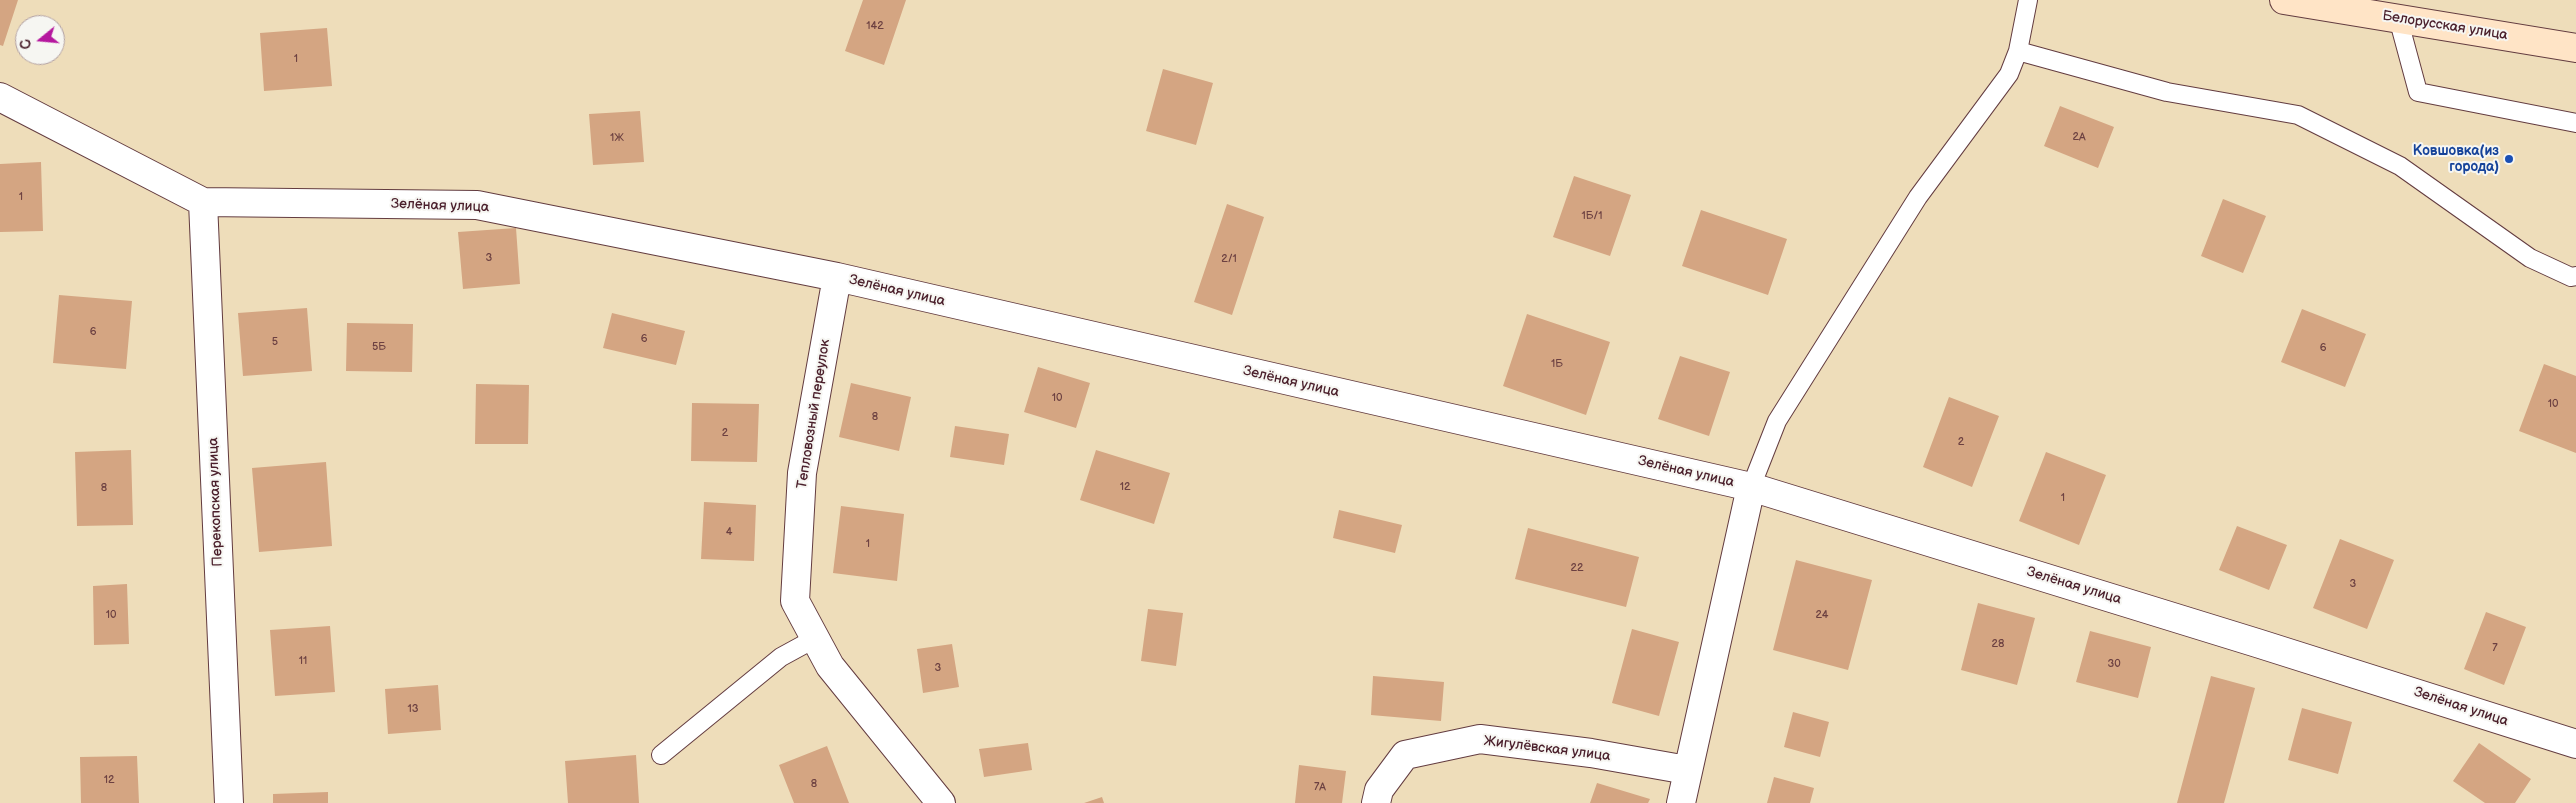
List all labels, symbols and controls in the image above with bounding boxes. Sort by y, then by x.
street label: Белорусская улица [2381,8,2509,44]
north arrow [15,15,65,65]
house number: 142 [866,19,884,33]
text: С [17,37,36,51]
house number: 1 [294,52,298,66]
house number: 2А [2072,130,2086,144]
house number: 1Ж [610,131,624,145]
place label: Ковшовка(из города) [2413,143,2499,176]
marker: Ковшовка(из города) [2503,153,2515,165]
house number: 1 [19,190,23,204]
street label: Зелёная улица [391,196,489,216]
house number: 1Б/1 [1581,209,1603,223]
house number: 3 [486,251,492,265]
house number: 2/1 [1221,252,1237,266]
street label: Зелёная улица [847,272,947,310]
house number: 6 [90,325,96,339]
house number: 6 [641,332,647,346]
house number: 5 [272,335,278,349]
street label: Тепловозный переулок [794,338,834,490]
house number: 5Б [372,340,386,354]
house number: 6 [2320,341,2326,355]
house number: 1Б [1551,357,1563,371]
street label: Зелёная улица [1241,363,1341,401]
house number: 10 [1052,391,1062,405]
house number: 10 [2548,397,2558,411]
house number: 8 [872,410,878,424]
house number: 2 [722,426,728,440]
house number: 2 [1958,435,1964,449]
street label: Перекопская улица [205,437,227,567]
street label: Зелёная улица [1636,453,1736,491]
house number: 12 [1120,480,1130,494]
house number: 8 [101,481,107,495]
house number: 1 [2061,491,2065,505]
house number: 4 [726,525,732,539]
house number: 1 [866,537,870,551]
house number: 22 [1571,561,1583,575]
street label: Зелёная улица [2025,564,2123,608]
house number: 3 [2350,577,2356,591]
house number: 10 [106,608,116,622]
house number: 24 [1815,608,1829,622]
house number: 28 [1992,637,2004,651]
house number: 7 [2492,641,2498,655]
house number: 11 [299,654,307,668]
house number: 30 [2107,657,2121,671]
house number: 3 [935,661,941,675]
street label: Зелёная улица [2412,684,2510,730]
house number: 13 [407,702,419,716]
street label: Жигулёвская улица [1483,733,1611,765]
house number: 12 [104,773,114,787]
house number: 8 [811,777,817,791]
house number: 7А [1314,780,1326,794]

